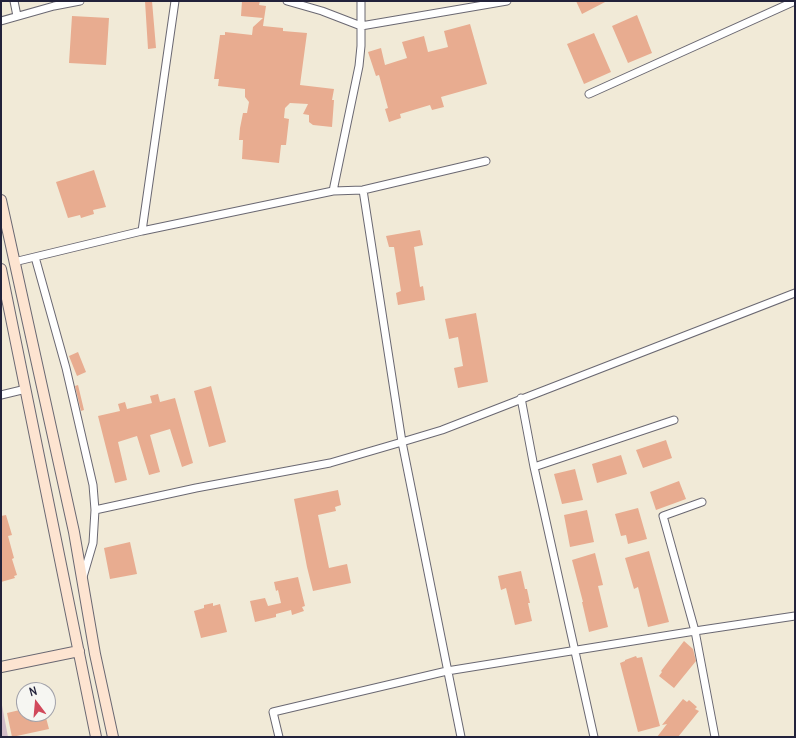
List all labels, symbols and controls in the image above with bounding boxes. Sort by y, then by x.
north arrow [16,682,56,722]
text: N [27,684,39,699]

